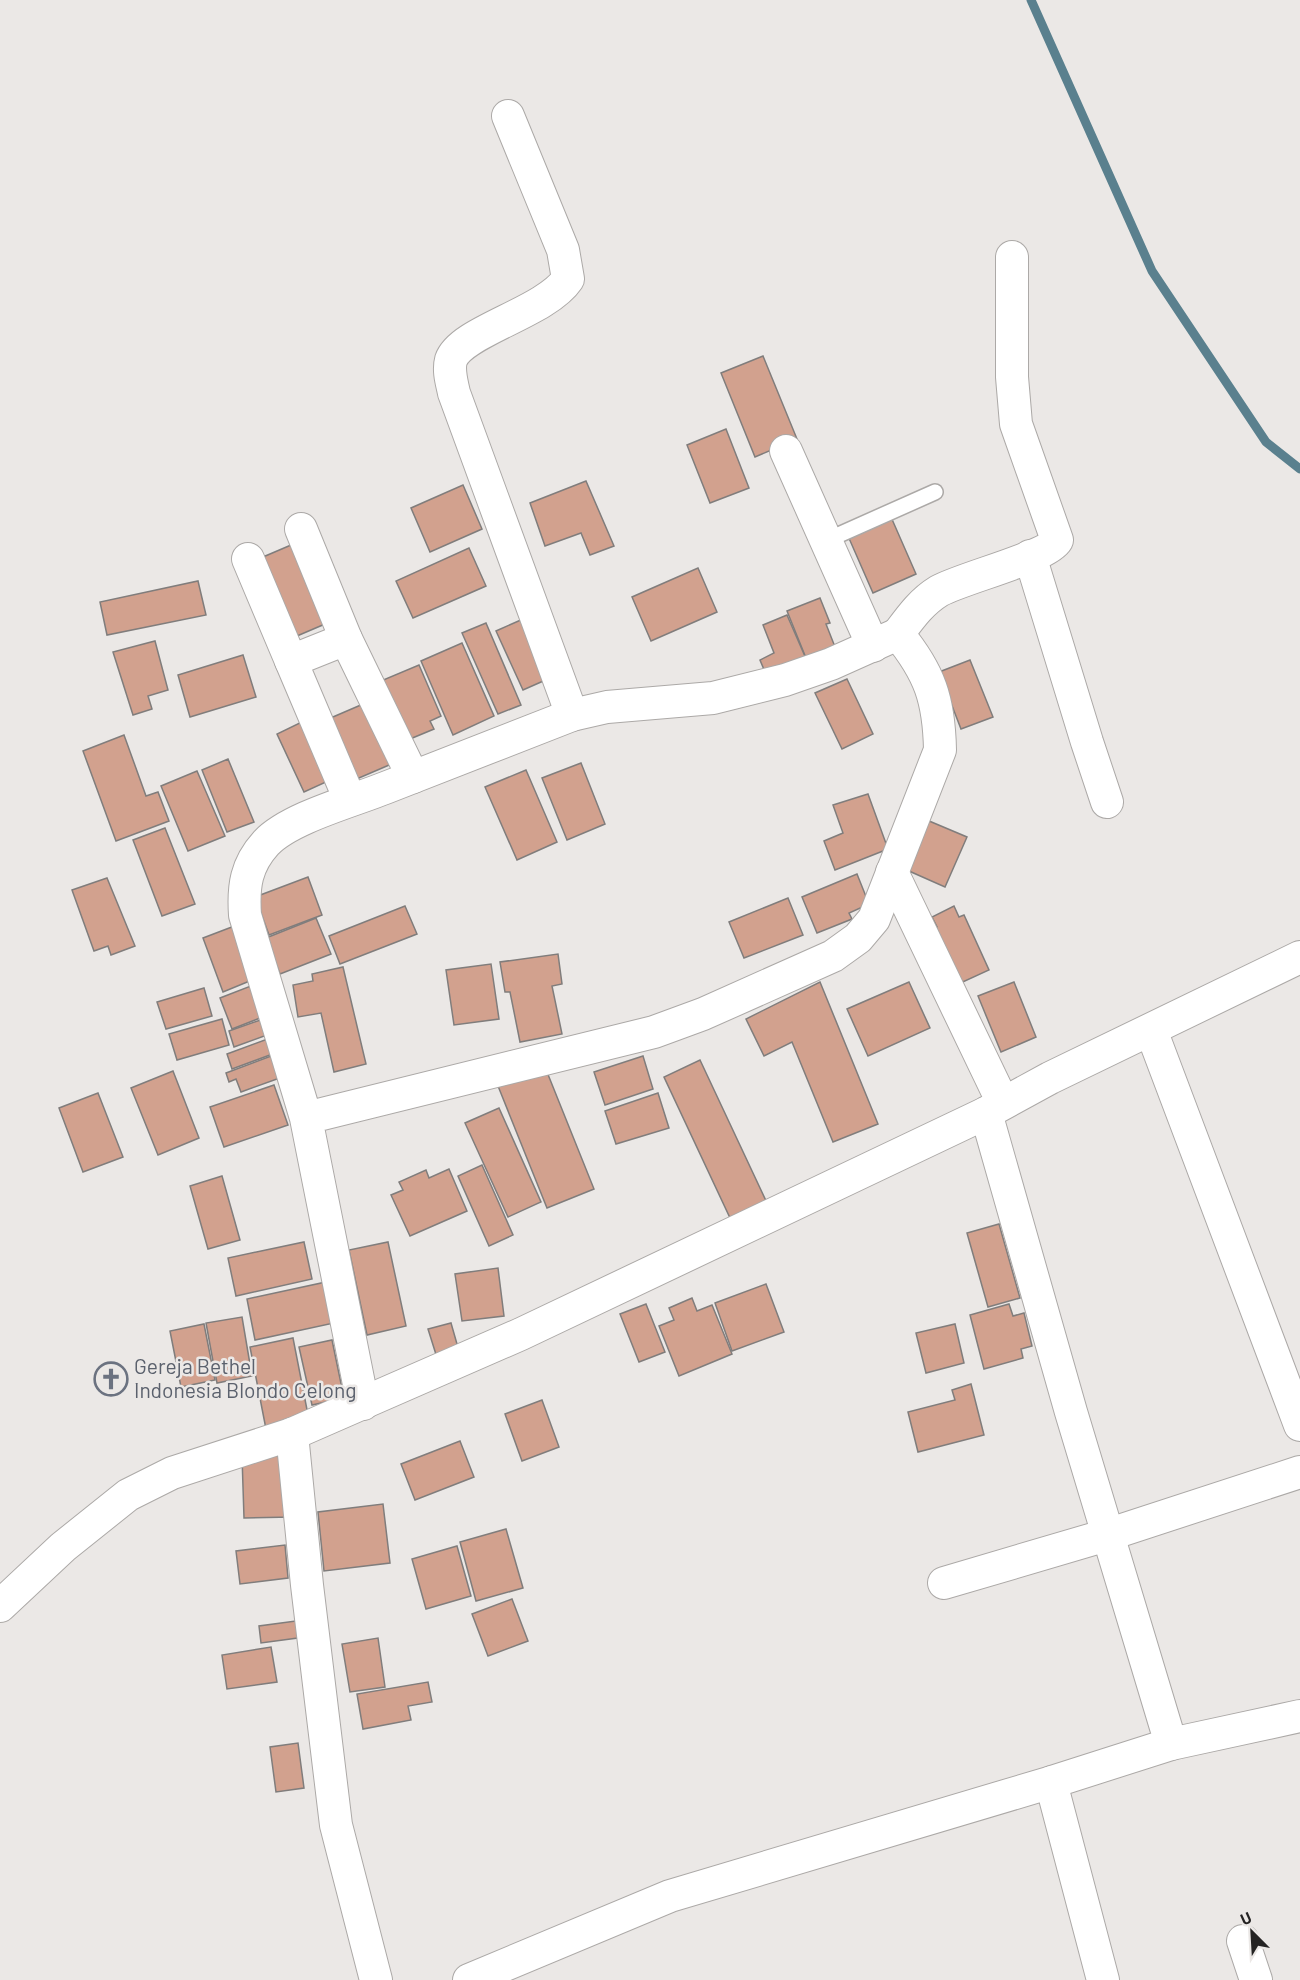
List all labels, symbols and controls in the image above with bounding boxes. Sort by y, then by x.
place label: Gereja Bethel Indonesia Blondo Celong [134,1353,357,1402]
church icon: Gereja Bethel Indonesia Blondo Celong [93,1361,129,1397]
north arrow [1222,1902,1282,1962]
text: U [1237,1907,1254,1929]

